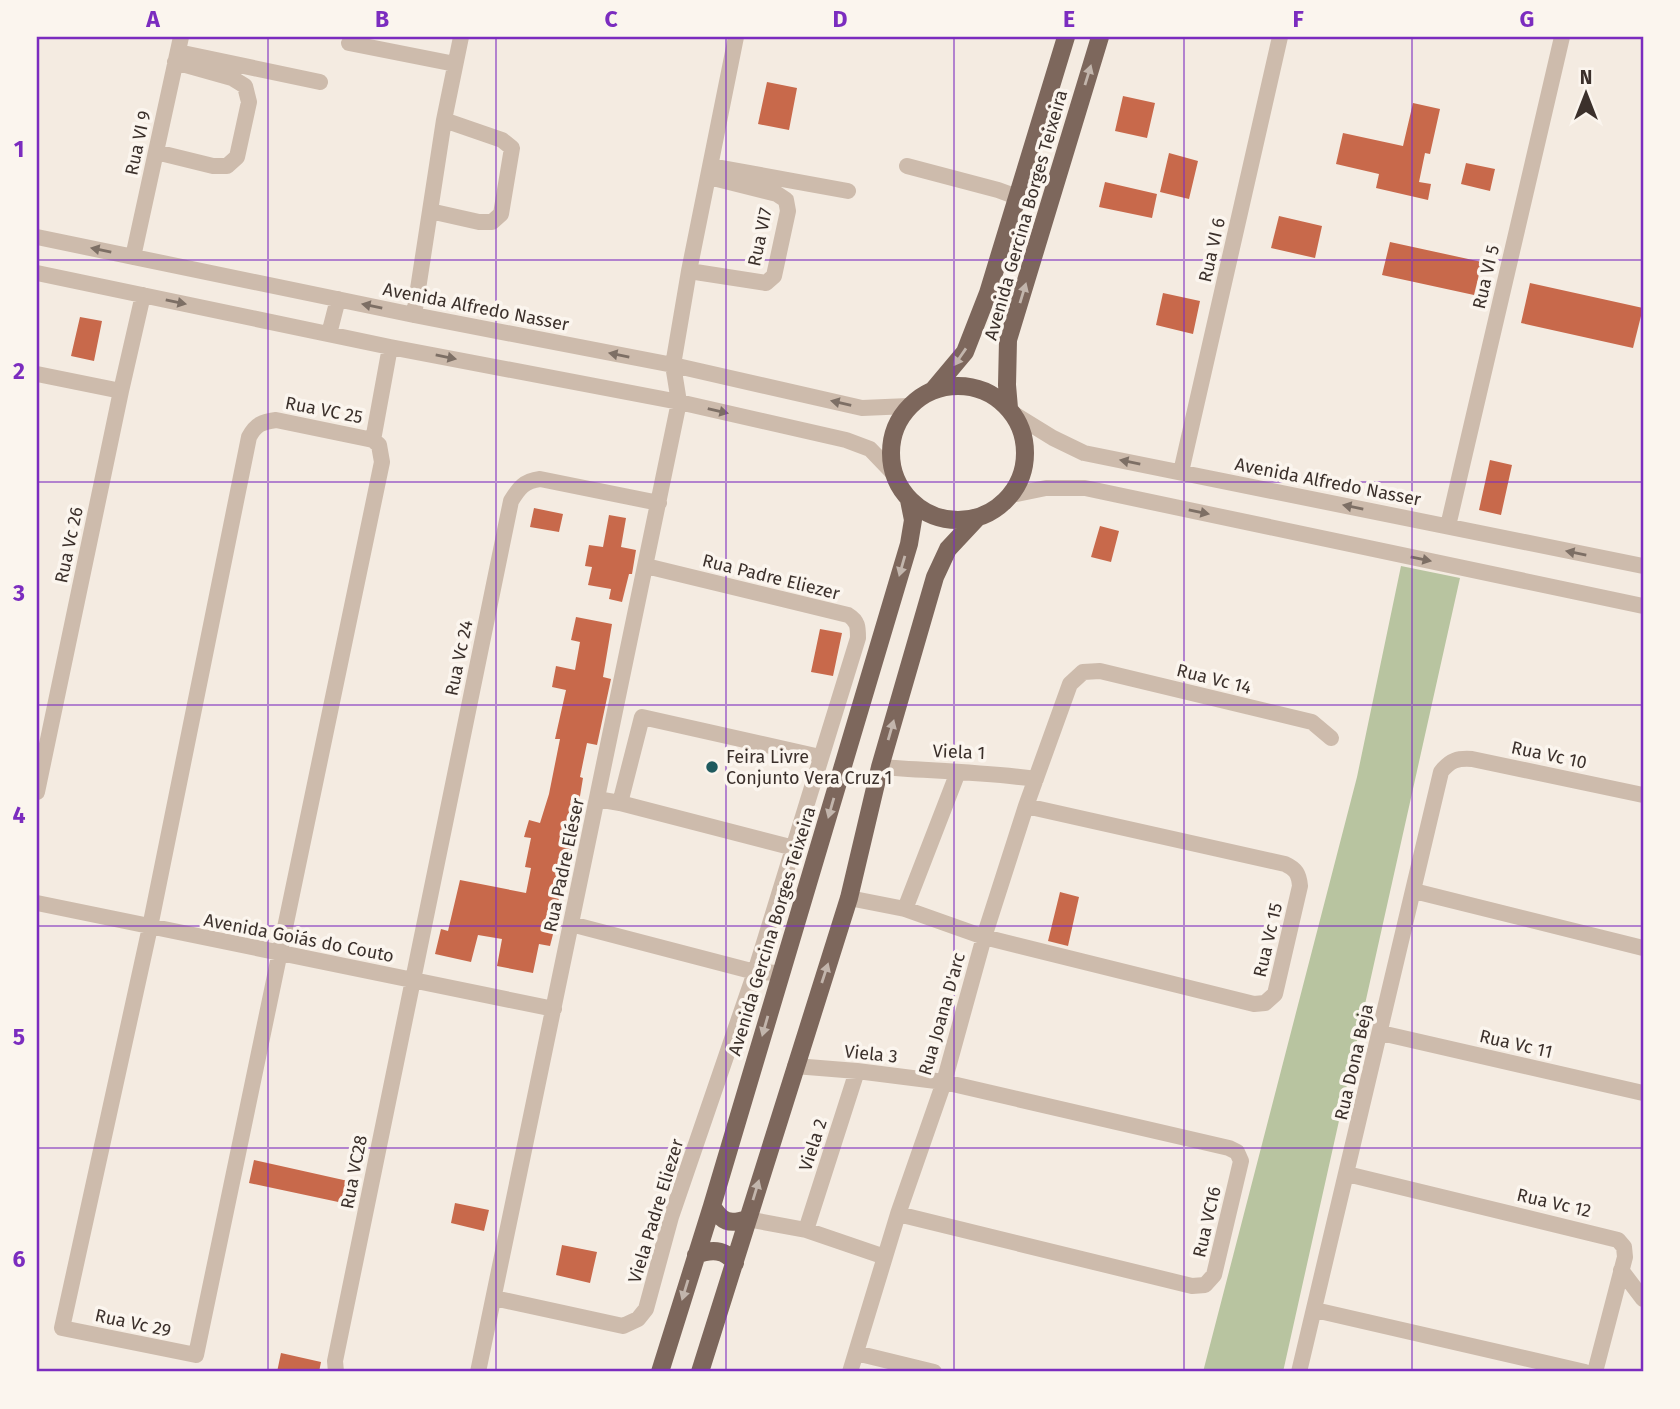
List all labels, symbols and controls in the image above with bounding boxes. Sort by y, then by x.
text: A [145,5,160,33]
text: B [375,5,389,33]
text: C [604,5,618,33]
text: D [833,5,848,33]
text: E [1063,5,1075,33]
text: F [1292,5,1304,33]
text: G [1520,5,1534,33]
north arrow [1550,60,1620,130]
one-way arrow [1084,64,1094,85]
text: N [1580,66,1592,89]
street label: Avenida Gercina Borges Teixeira [980,87,1072,343]
street label: Rua VI 9 [120,109,156,177]
text: 1 [14,135,24,163]
street label: Rua VI7 [743,206,777,268]
street label: Rua VI 6 [1194,216,1230,284]
street label: Rua VI 5 [1468,243,1504,311]
one-way arrow [90,245,112,256]
street label: Avenida Alfredo Nasser [381,278,571,336]
one-way arrow [1018,282,1028,303]
one-way arrow [165,297,187,308]
one-way arrow [361,301,383,312]
one-way arrow [953,347,967,366]
one-way arrow [608,349,630,360]
one-way arrow [436,352,458,363]
text: 2 [13,357,25,385]
street label: Rua VC 25 [283,392,365,428]
one-way arrow [830,397,852,408]
one-way arrow [707,405,729,416]
street label: Avenida Alfredo Nasser [1233,453,1423,511]
one-way arrow [1119,456,1141,467]
one-way arrow [1342,502,1364,513]
street label: Rua Vc 26 [50,505,88,585]
one-way arrow [1188,507,1210,518]
one-way arrow [1565,547,1587,558]
street label: Rua Padre Eliezer [700,549,842,605]
one-way arrow [1410,554,1432,565]
one-way arrow [897,556,907,577]
text: 3 [12,579,25,607]
street label: Rua Vc 24 [440,618,478,698]
street label: Rua Vc 14 [1174,659,1254,699]
one-way arrow [886,719,896,740]
street label: Rua Vc 10 [1509,736,1589,774]
street label: Viela 1 [932,740,986,764]
place label: Feira Livre Conjunto Vera Cruz 1 [726,746,892,789]
marker: Feira Livre Conjunto Vera Cruz 1 [704,759,720,775]
street label: Rua Padre Eléser [539,796,589,934]
one-way arrow [825,798,835,819]
text: 4 [13,801,26,829]
street label: Avenida Gercina Borges Teixeira [724,804,820,1058]
street label: Rua Vc 15 [1249,901,1287,979]
street label: Avenida Goiás do Couto [202,909,396,967]
street label: Rua Joana D'arc [914,950,970,1078]
one-way arrow [820,962,830,983]
street label: Rua Dona Beja [1330,1002,1378,1122]
one-way arrow [760,1015,770,1036]
text: 5 [13,1023,25,1051]
street label: Rua Vc 11 [1477,1025,1555,1063]
street label: Viela 3 [843,1040,899,1068]
street label: Viela 2 [794,1116,832,1174]
street label: Rua VC28 [336,1133,372,1211]
street label: Viela Padre Eliezer [624,1136,688,1286]
one-way arrow [751,1179,762,1200]
street label: Rua VC16 [1188,1184,1226,1260]
street label: Rua Vc 12 [1515,1184,1593,1222]
text: 6 [13,1245,26,1273]
one-way arrow [680,1280,690,1301]
street label: Rua Vc 29 [93,1304,173,1342]

